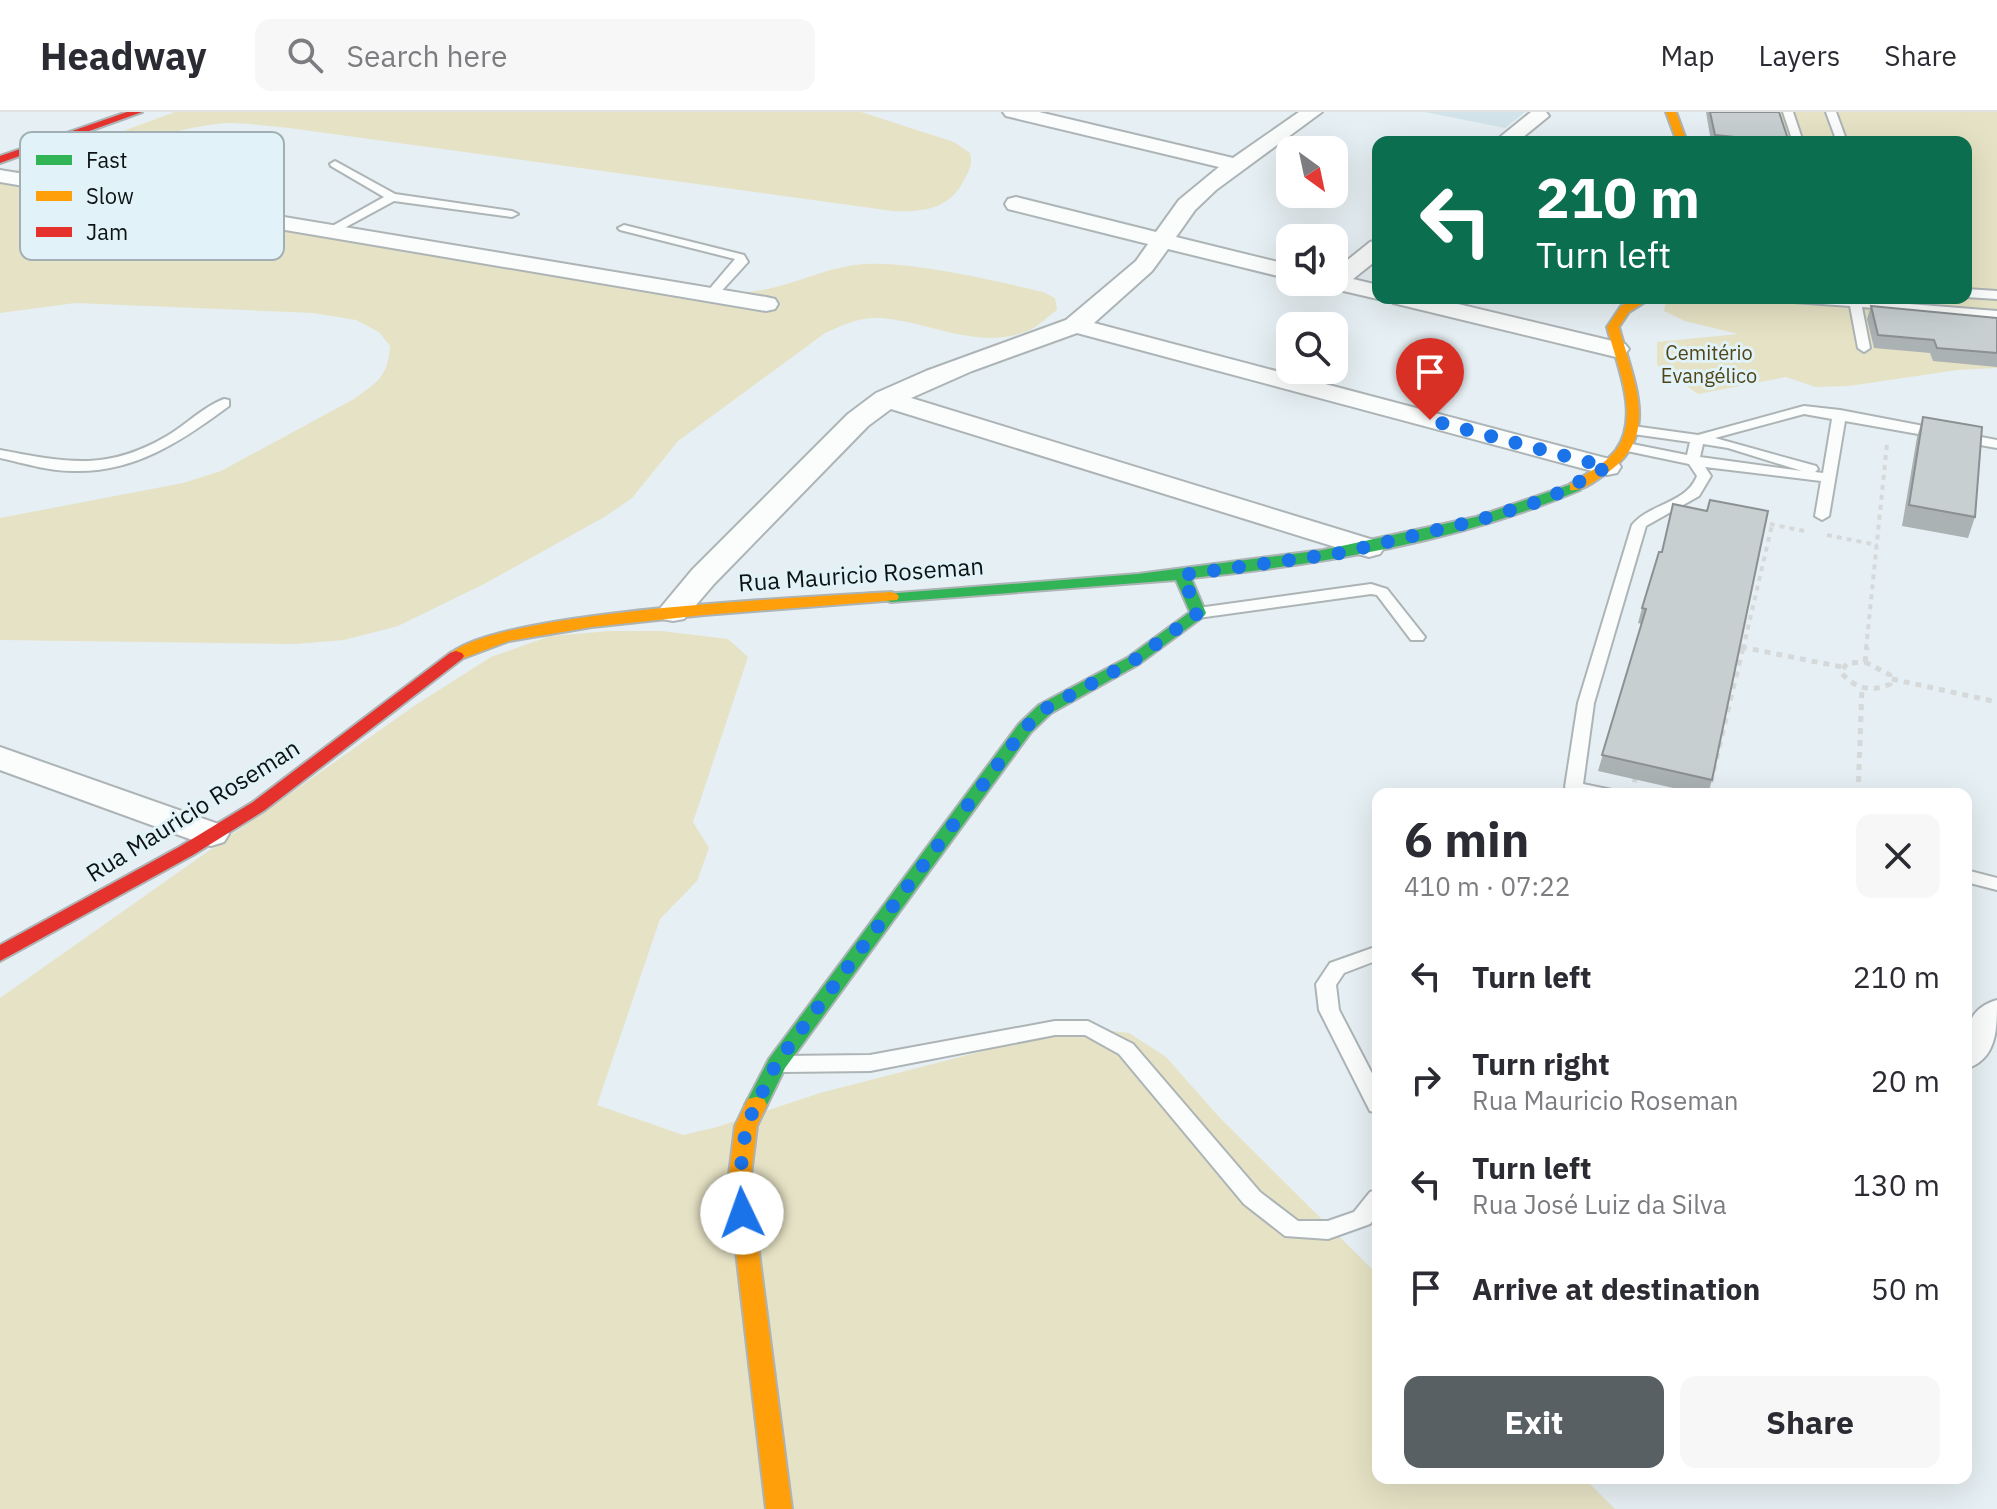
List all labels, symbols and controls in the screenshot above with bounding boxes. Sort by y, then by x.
search box [255,19,815,91]
text: Headway [40,31,207,80]
icon: search [283,33,327,77]
text: Search here [347,36,507,75]
text: Map [1660,37,1714,74]
text: Layers [1758,37,1840,74]
text: Share [1884,37,1957,74]
legend [20,132,284,260]
north arrow [1276,136,1348,208]
map controls [1276,136,1348,384]
text: Fast [86,145,127,174]
text: 210 m [1536,161,1700,233]
icon: left [1404,168,1508,272]
text: Slow [86,181,134,210]
text: Jam [86,217,128,246]
button: sound [1276,224,1348,296]
text: Turn left [1536,231,1671,278]
button: search [1276,312,1348,384]
pin [1396,338,1464,420]
park label: Cemitério Evangélico [1661,339,1757,389]
icon: arrive [1408,350,1452,394]
street label: Rua Mauricio Roseman [737,549,985,599]
street label: Rua Mauricio Roseman [80,731,305,889]
text: 6 min [1404,808,1529,870]
button: close [1856,814,1940,898]
text: 410 m · 07:22 [1404,869,1570,903]
icon: left [1404,954,1448,998]
text: Turn left [1472,957,1591,996]
text: 210 m [1853,957,1940,996]
text: Turn right [1472,1044,1610,1083]
icon: right [1404,1058,1448,1102]
text: 20 m [1871,1061,1940,1100]
text: Rua Mauricio Roseman [1472,1083,1739,1117]
text: Turn left [1472,1148,1591,1187]
icon: left [1404,1162,1448,1206]
text: 130 m [1853,1165,1940,1204]
position arrow [700,1171,784,1255]
text: Rua José Luiz da Silva [1472,1187,1727,1221]
icon: arrive [1404,1266,1448,1310]
text: Arrive at destination [1472,1269,1760,1308]
text: 50 m [1871,1269,1940,1308]
button: Exit [1404,1376,1664,1468]
button: Share [1680,1376,1940,1468]

